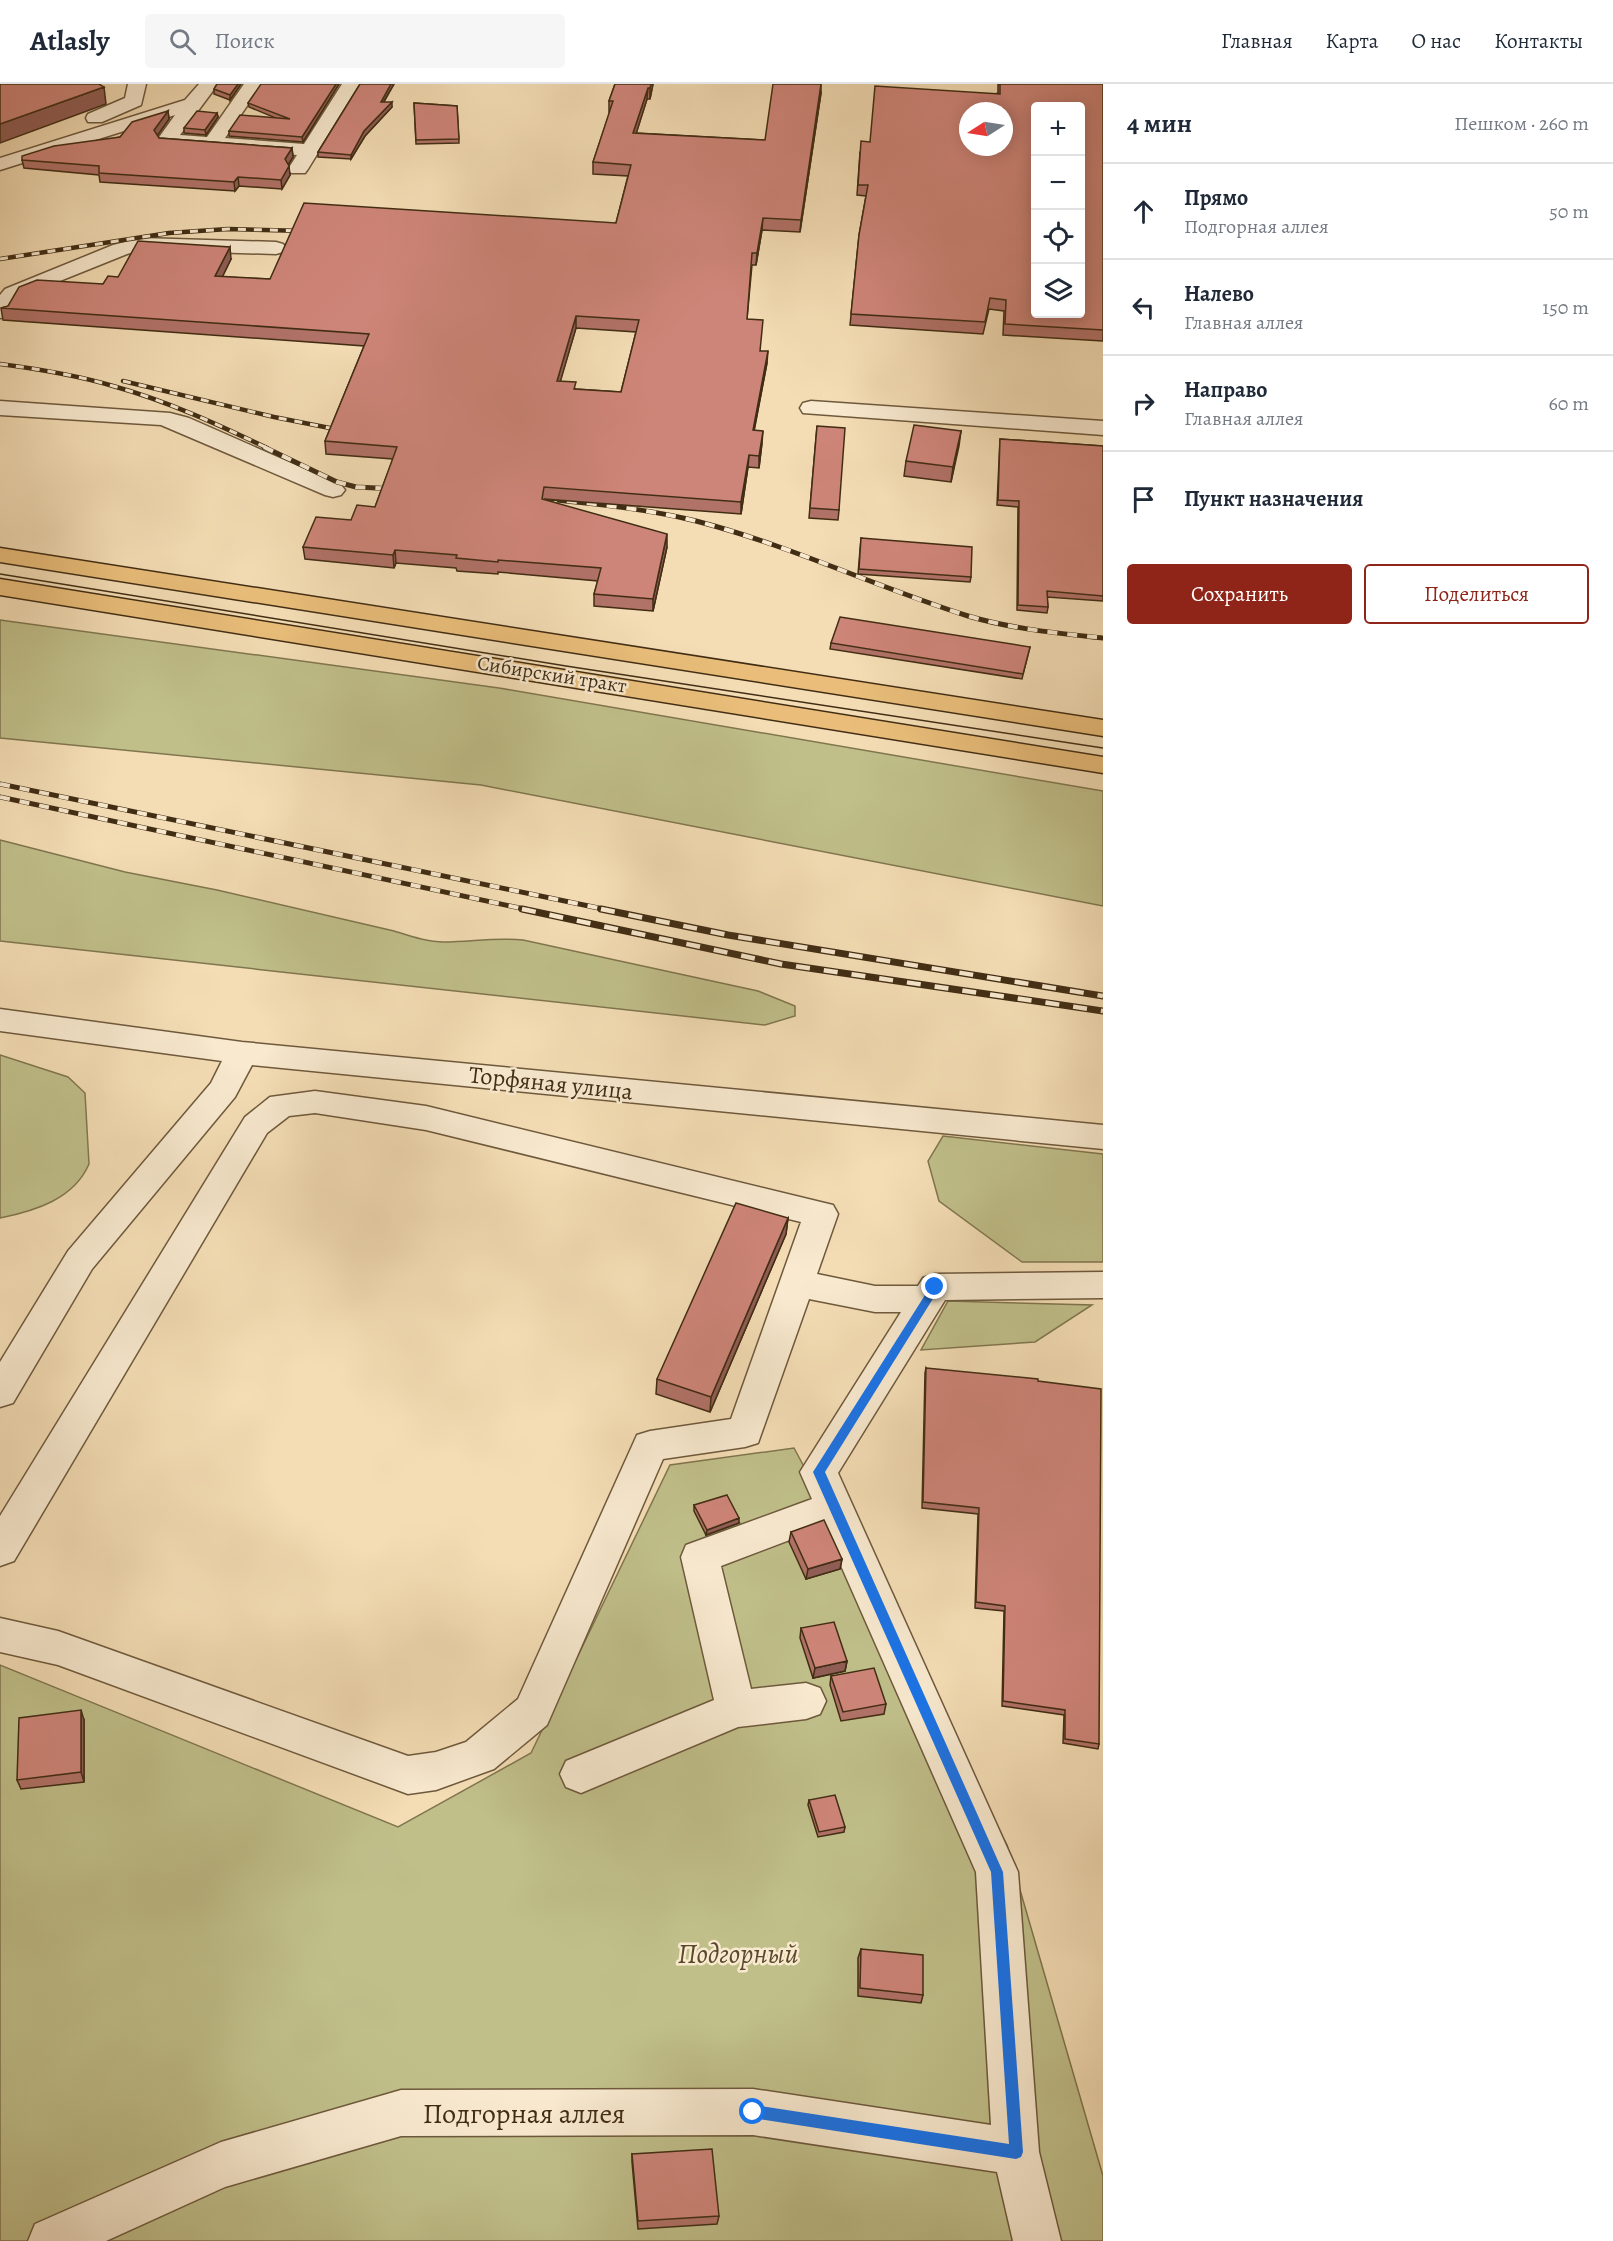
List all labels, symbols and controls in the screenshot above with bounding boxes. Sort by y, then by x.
search box [145,14,565,68]
text: Atlasly [30,22,109,60]
icon: search [166,25,199,58]
text: Поиск [214,26,275,56]
text: Главная [1221,27,1293,55]
text: Карта [1326,27,1378,55]
text: О нас [1411,27,1461,55]
text: Контакты [1494,27,1583,55]
north arrow [959,102,1013,156]
map controls [1031,102,1085,318]
button: + [1031,102,1085,156]
text: 4 мин [1127,106,1192,141]
text: Пешком · 260 m [1454,110,1589,137]
button: − [1031,156,1085,210]
text: Прямо [1184,183,1248,213]
icon: ahead [1127,195,1160,228]
text: 50 m [1549,198,1589,225]
button: locate [1031,210,1085,264]
text: Подгорная аллея [1184,213,1329,240]
button: layers [1031,264,1085,318]
text: Налево [1184,279,1254,309]
icon: left [1127,291,1160,324]
text: 150 m [1542,294,1589,321]
text: Главная аллея [1184,309,1303,336]
text: Направо [1184,375,1267,405]
icon: right [1127,387,1160,420]
text: 60 m [1549,390,1589,417]
text: Главная аллея [1184,405,1303,432]
icon: arrive [1127,483,1160,516]
text: Пункт назначения [1184,484,1363,514]
button: Сохранить [1127,564,1352,624]
button: Поделиться [1364,564,1589,624]
street label: Сибирский тракт [475,649,629,700]
street label: Торфяная улица [467,1058,635,1108]
route end [921,1273,947,1299]
park label: Подгорный [678,1935,799,1973]
street label: Подгорная аллея [423,2095,625,2133]
route start [739,2098,765,2124]

